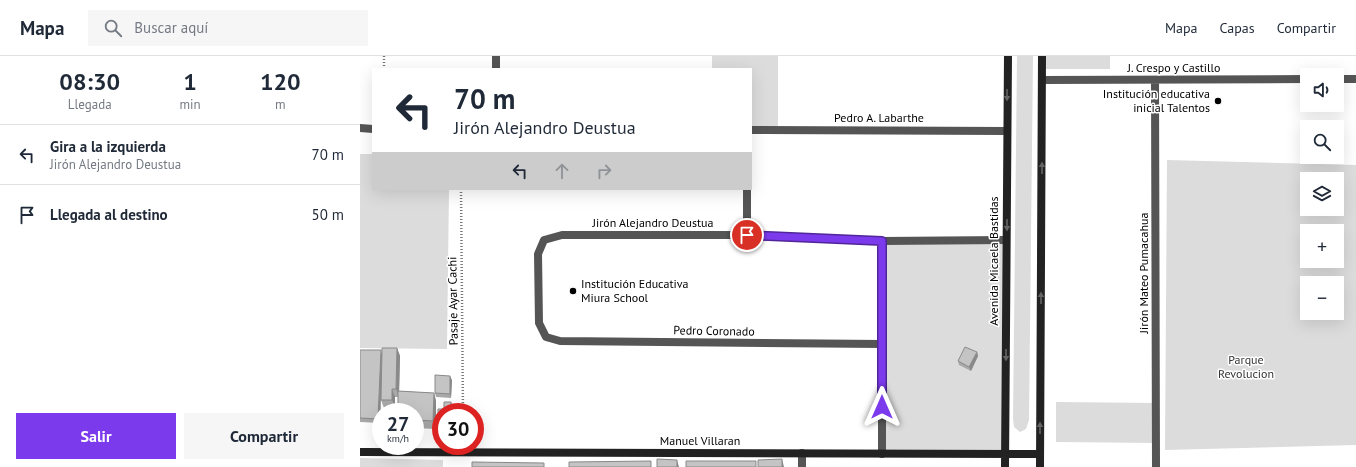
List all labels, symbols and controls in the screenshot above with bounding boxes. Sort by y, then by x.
search box [88,10,368,46]
text: Mapa [20,16,64,40]
icon: search [102,17,124,39]
text: Buscar aquí [134,18,208,37]
text: Mapa [1165,19,1198,37]
text: Capas [1220,19,1255,37]
text: Compartir [1277,19,1336,37]
street label: J. Crespo y Castillo [1127,60,1220,75]
text: 08:30 [59,66,120,97]
text: 1 [183,66,197,97]
text: 120 [260,66,301,97]
map controls [1300,68,1344,320]
button: sound [1300,68,1344,112]
text: 70 m [454,80,515,117]
icon: left [388,84,440,136]
place label: Institución educativa inicial Talentos [1103,86,1210,115]
one-way arrow [1004,89,1010,102]
text: Llegada [68,96,112,113]
text: min [179,96,201,113]
text: m [275,96,286,113]
marker: Institución educativa inicial Talentos [1213,96,1223,106]
street label: Pedro A. Labarthe [834,110,924,125]
text: Jirón Alejandro Deustua [454,116,636,139]
button: search [1300,120,1344,164]
text: Gira a la izquierda [50,137,166,156]
icon: left [16,144,38,166]
text: 70 m [311,145,344,164]
text: Jirón Alejandro Deustua [50,156,181,173]
icon: left [509,160,531,182]
icon: ahead [551,160,573,182]
icon: right [593,160,615,182]
one-way arrow [1039,161,1045,174]
button: layers [1300,172,1344,216]
street label: Avenida Micaela Bastidas [986,196,1001,326]
icon: arrive [16,204,38,226]
text: Llegada al destino [50,205,168,224]
text: 50 m [311,205,344,224]
street label: Jirón Mateo Pumacahua [1136,213,1151,334]
street label: Jirón Alejandro Deustua [591,215,714,230]
pin [730,218,764,252]
one-way arrow [1004,219,1010,232]
icon: arrive [736,224,758,246]
button: + [1300,224,1344,268]
street label: Pasaje Ayar Cachi [444,257,461,345]
place label: Institución Educativa Miura School [581,276,689,305]
button: − [1300,276,1344,320]
marker: Institución Educativa Miura School [568,286,578,296]
one-way arrow [1038,291,1044,304]
street label: Pedro Coronado [673,322,755,339]
one-way arrow [1003,349,1009,362]
park label: Parque Revolucion [1218,352,1274,381]
position arrow [861,386,903,428]
speed limit sign: 30 [432,403,484,455]
text: 27 [387,411,409,437]
button: Salir [16,413,176,459]
button: Compartir [184,413,344,459]
one-way arrow [1037,421,1043,434]
text: km/h [387,432,409,445]
street label: Manuel Villaran [660,433,740,448]

